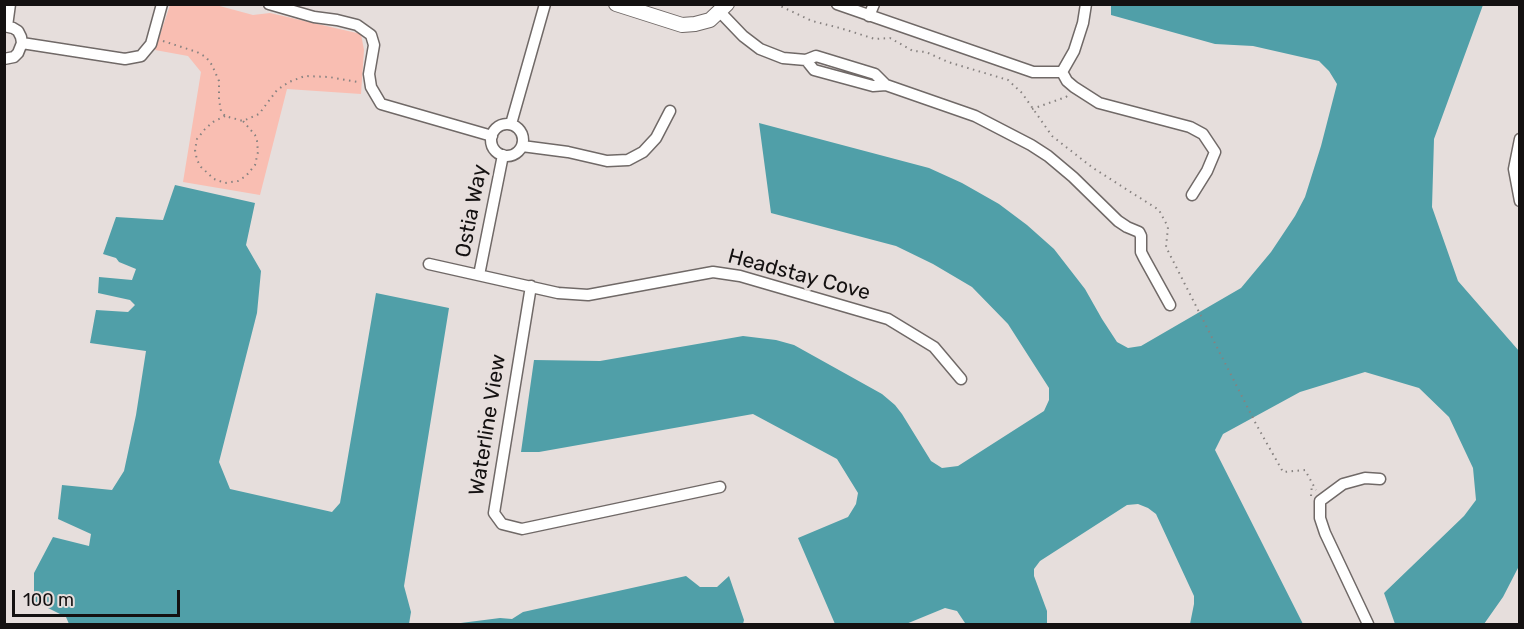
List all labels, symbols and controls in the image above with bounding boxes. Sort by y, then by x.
street label: Ostia Way [451,162,493,260]
street label: Headstay Cove [725,244,873,306]
street label: Waterline View [464,353,512,497]
scale bar [15,578,183,616]
text: 100 m [23,589,74,611]

